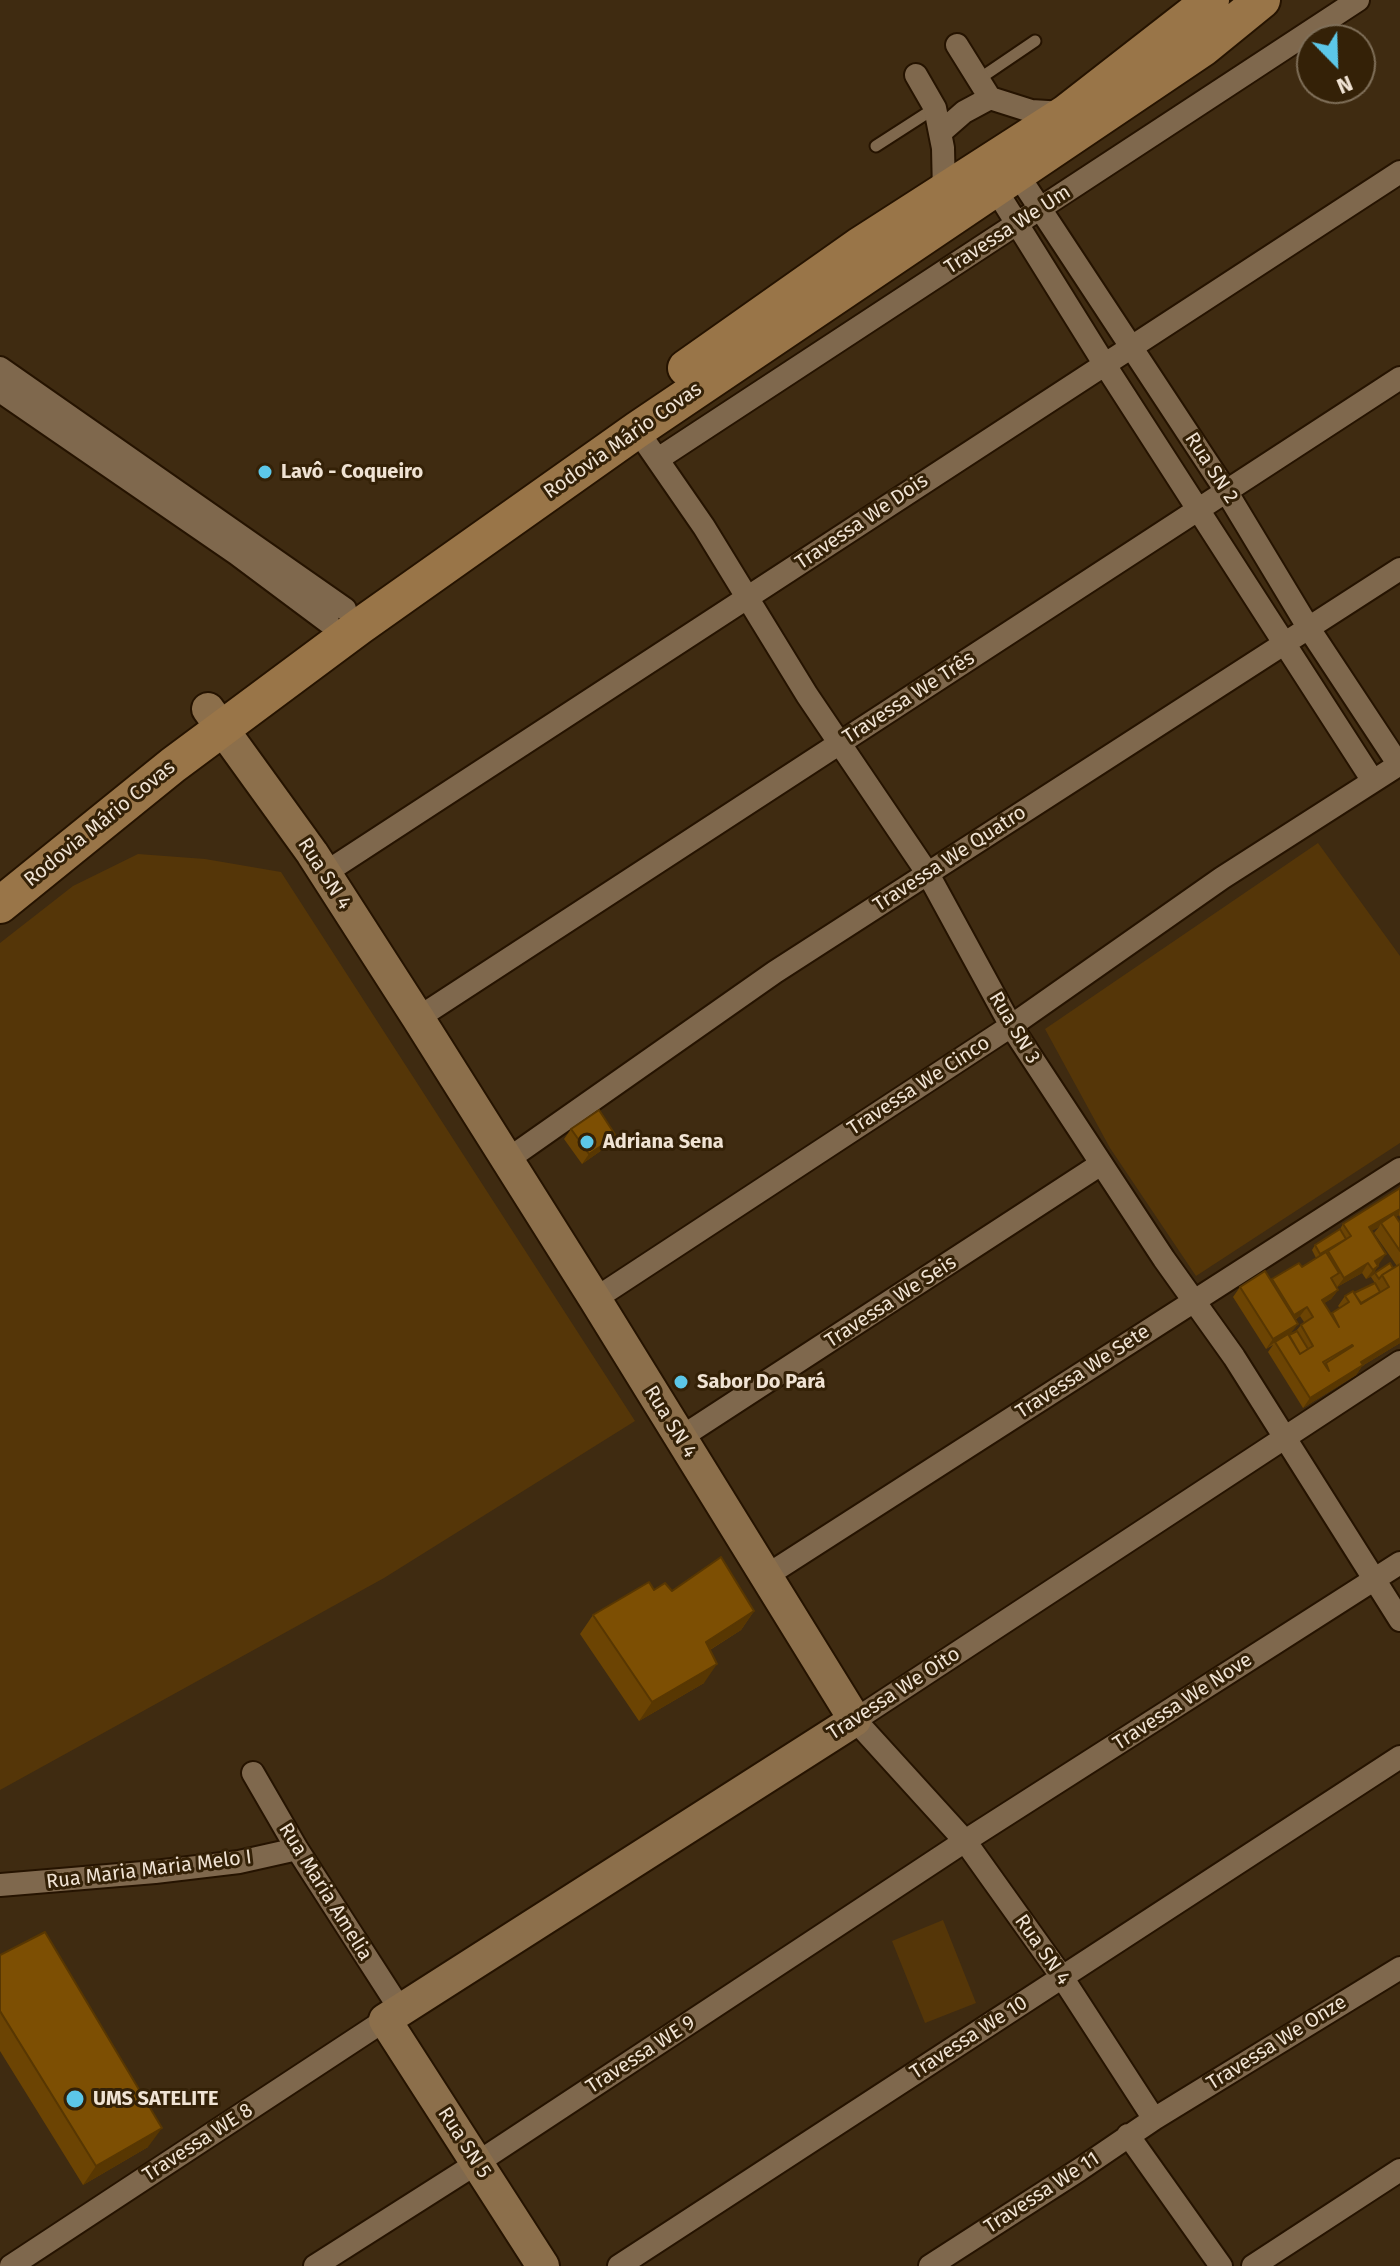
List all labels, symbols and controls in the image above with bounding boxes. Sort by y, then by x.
north arrow [1296,24,1376,104]
text: N [1333,69,1357,100]
street label: Travessa We Um [941,180,1075,280]
street label: Rodovia Mário Covas [539,377,707,505]
street label: Rua SN 2 [1179,428,1243,508]
place label: Lavô - Coqueiro [281,460,423,484]
marker: Lavô - Coqueiro [256,463,274,481]
street label: Travessa We Dois [791,469,933,575]
street label: Travessa We Três [839,647,979,749]
street label: Rodovia Mário Covas [20,756,180,892]
street label: Travessa We Quatro [869,801,1031,917]
street label: Rua SN 4 [292,834,356,914]
street label: Rua SN 3 [983,988,1045,1068]
street label: Travessa We Cinco [844,1031,994,1141]
place label: Adriana Sena [603,1130,724,1154]
marker: Adriana Sena [578,1133,596,1151]
street label: Travessa We Seis [821,1251,961,1353]
street label: Travessa We Sete [1012,1320,1154,1424]
place label: Sabor Do Pará [697,1370,825,1394]
marker: Sabor Do Pará [672,1373,690,1391]
street label: Rua SN 4 [639,1382,701,1462]
street label: Travessa We Oito [823,1642,965,1746]
street label: Travessa We Nove [1109,1648,1257,1756]
street label: Rua Maria Amelia [273,1819,377,1965]
street label: Rua Maria Maria Melo I [45,1845,253,1895]
street label: Rua SN 4 [1009,1910,1075,1990]
street label: Travessa We Onze [1203,1990,1351,2096]
street label: Travessa We 10 [906,1991,1032,2085]
street label: Travessa WE 9 [582,2011,700,2099]
place label: UMS SATELITE [93,2087,219,2111]
marker: UMS SATELITE [64,2088,86,2110]
street label: Travessa WE 8 [139,2099,257,2187]
street label: Rua SN 5 [432,2103,496,2183]
street label: Travessa We 11 [980,2147,1104,2239]

